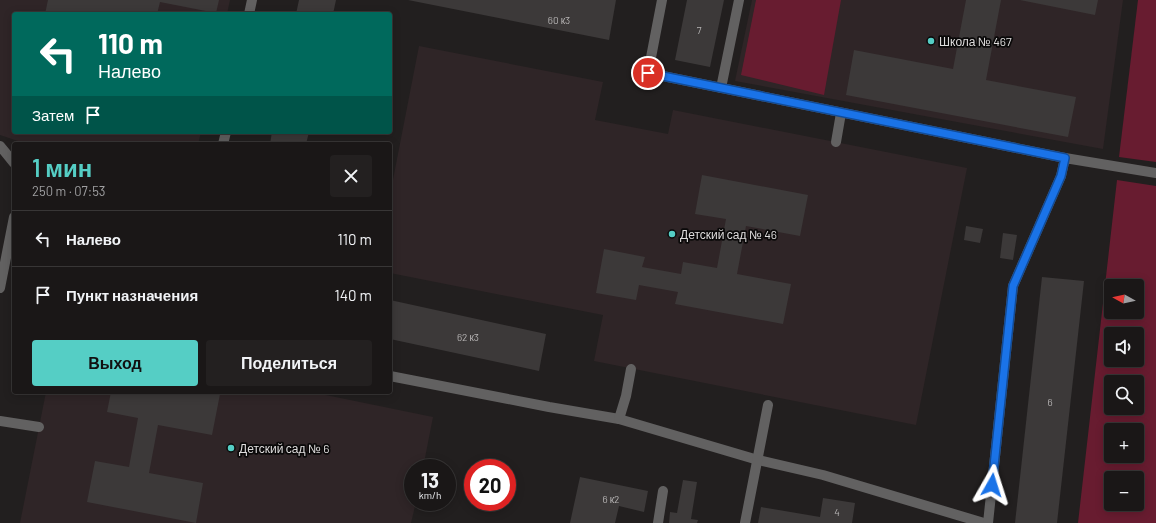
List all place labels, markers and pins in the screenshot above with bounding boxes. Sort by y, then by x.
place label: Школа № 467 [939,34,1012,48]
marker: Школа № 467 [926,36,936,46]
pin [631,56,665,90]
place label: Детский сад № 46 [680,227,777,242]
marker: Детский сад № 46 [667,229,677,239]
place label: Детский сад № 6 [239,441,329,456]
marker: Детский сад № 6 [226,443,236,453]

